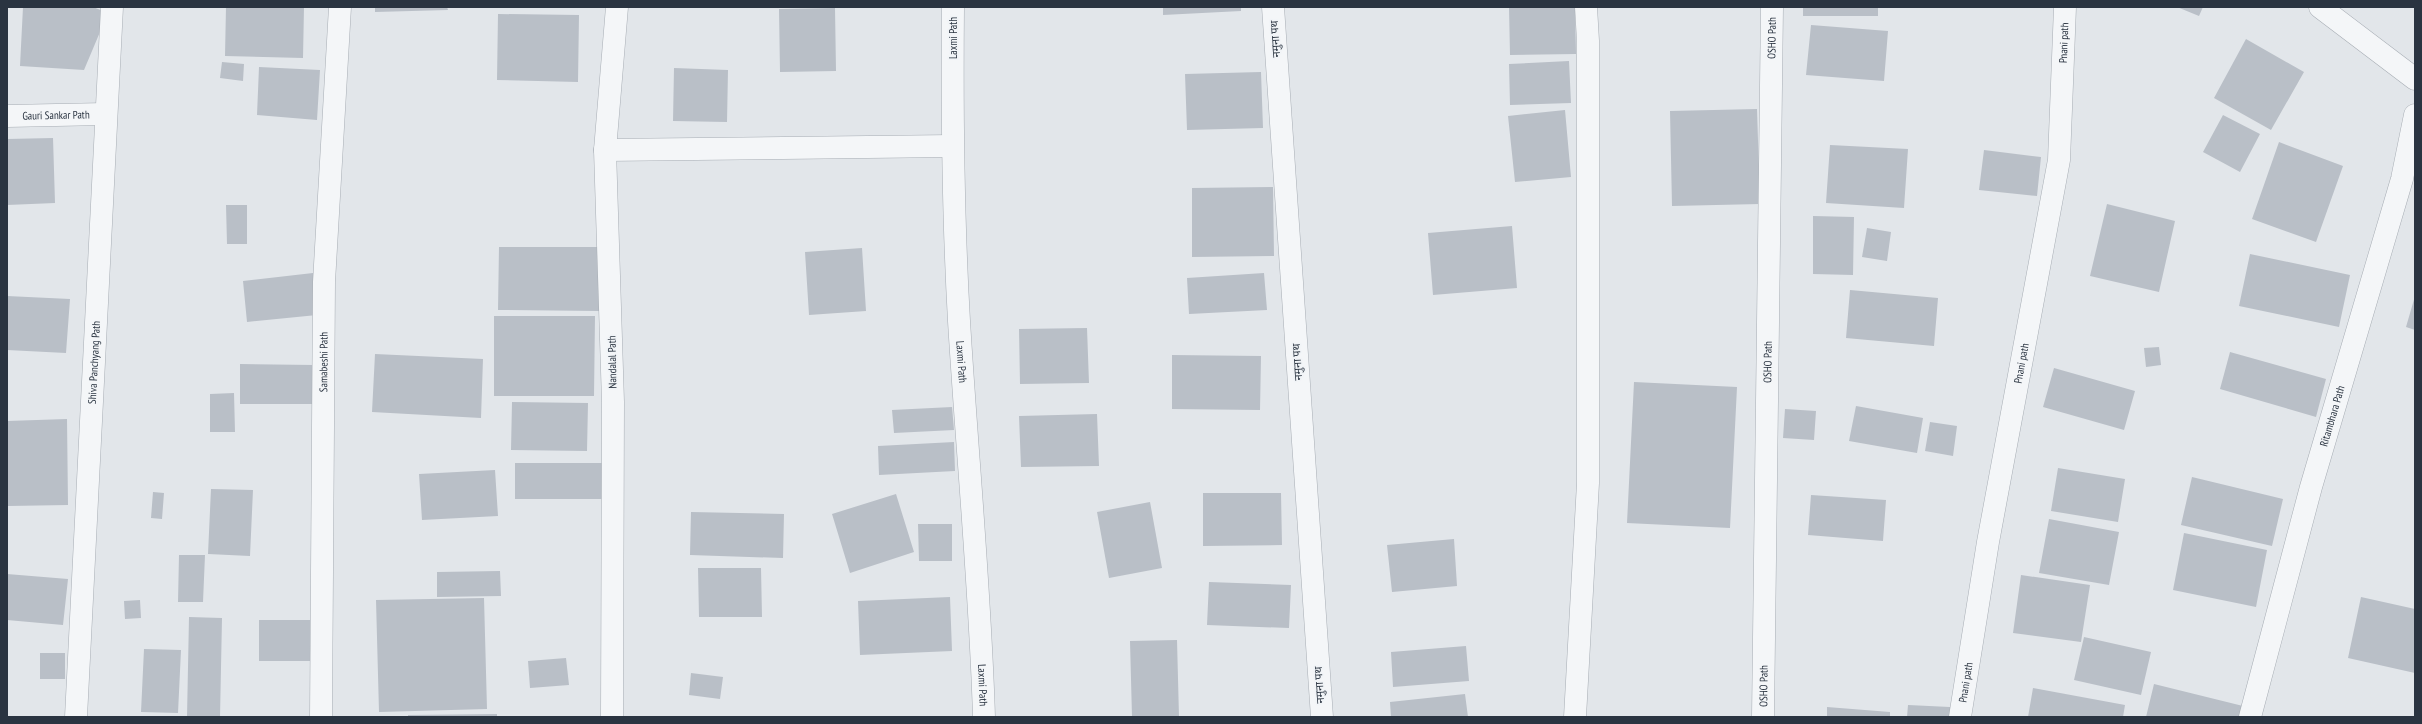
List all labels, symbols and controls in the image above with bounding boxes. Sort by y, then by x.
street label: Laxmi Path [946,17,960,59]
street label: OSHO Path [1764,17,1779,59]
street label: नमुना पथ [1267,19,1283,58]
street label: Pnani path [2056,22,2071,63]
street label: Gauri Sankar Path [22,107,90,123]
street label: Shiva Panchyang Path [85,320,103,404]
street label: Samabeshi Path [316,332,331,392]
street label: Nandalal Path [605,335,619,389]
street label: Laxmi Path [953,340,970,384]
street label: OSHO Path [1760,341,1775,383]
street label: नमुना पथ [1289,342,1305,381]
street label: Pnani path [2011,342,2032,385]
street label: Ritambhara Path [2316,384,2348,448]
street label: Pnani path [1955,661,1976,704]
street label: Laxmi Path [975,664,991,707]
street label: नमुना पथ [1311,665,1327,704]
street label: OSHO Path [1756,665,1771,707]

